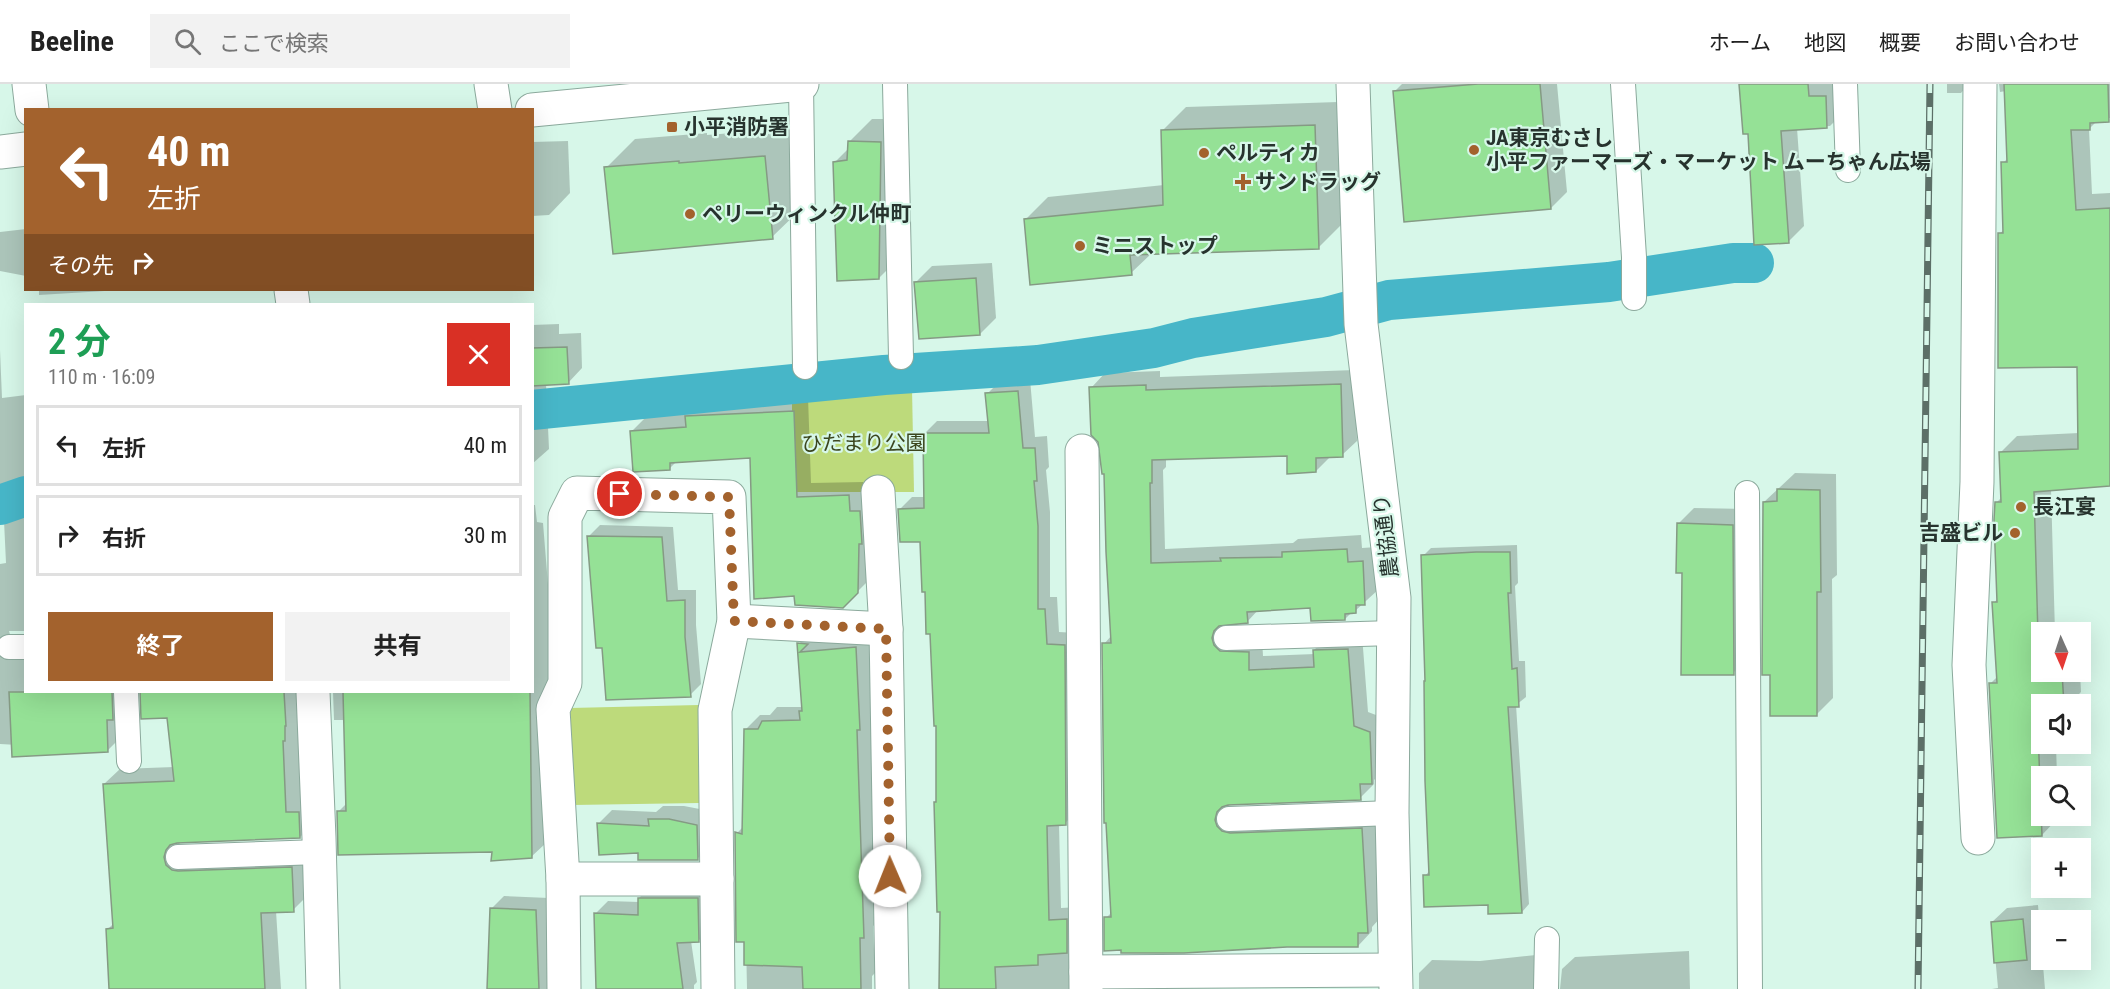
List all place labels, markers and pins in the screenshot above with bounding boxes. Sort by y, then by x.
place label: 小平消防署 [684,115,789,139]
marker: 小平消防署 [665,120,679,134]
place label: JA東京むさし 小平ファーマーズ・マーケット ムーちゃん広場 [1486,126,1931,174]
place label: ペルティカ [1216,141,1320,165]
marker: JA東京むさし 小平ファーマーズ・マーケット ムーちゃん広場 [1467,143,1481,157]
marker: ペルティカ [1197,146,1211,160]
place label: サンドラッグ [1255,170,1381,194]
marker: サンドラッグ [1236,175,1250,189]
place label: ペリーウィンクル仲町 [702,202,911,226]
marker: ペリーウィンクル仲町 [683,207,697,221]
place label: ミニストップ [1092,234,1218,258]
marker: ミニストップ [1073,239,1087,253]
pin [594,468,645,519]
place label: 長江宴 [2033,495,2096,519]
marker: 長江宴 [2014,500,2028,514]
place label: 吉盛ビル [1919,521,2003,545]
marker: 吉盛ビル [2008,526,2022,540]

